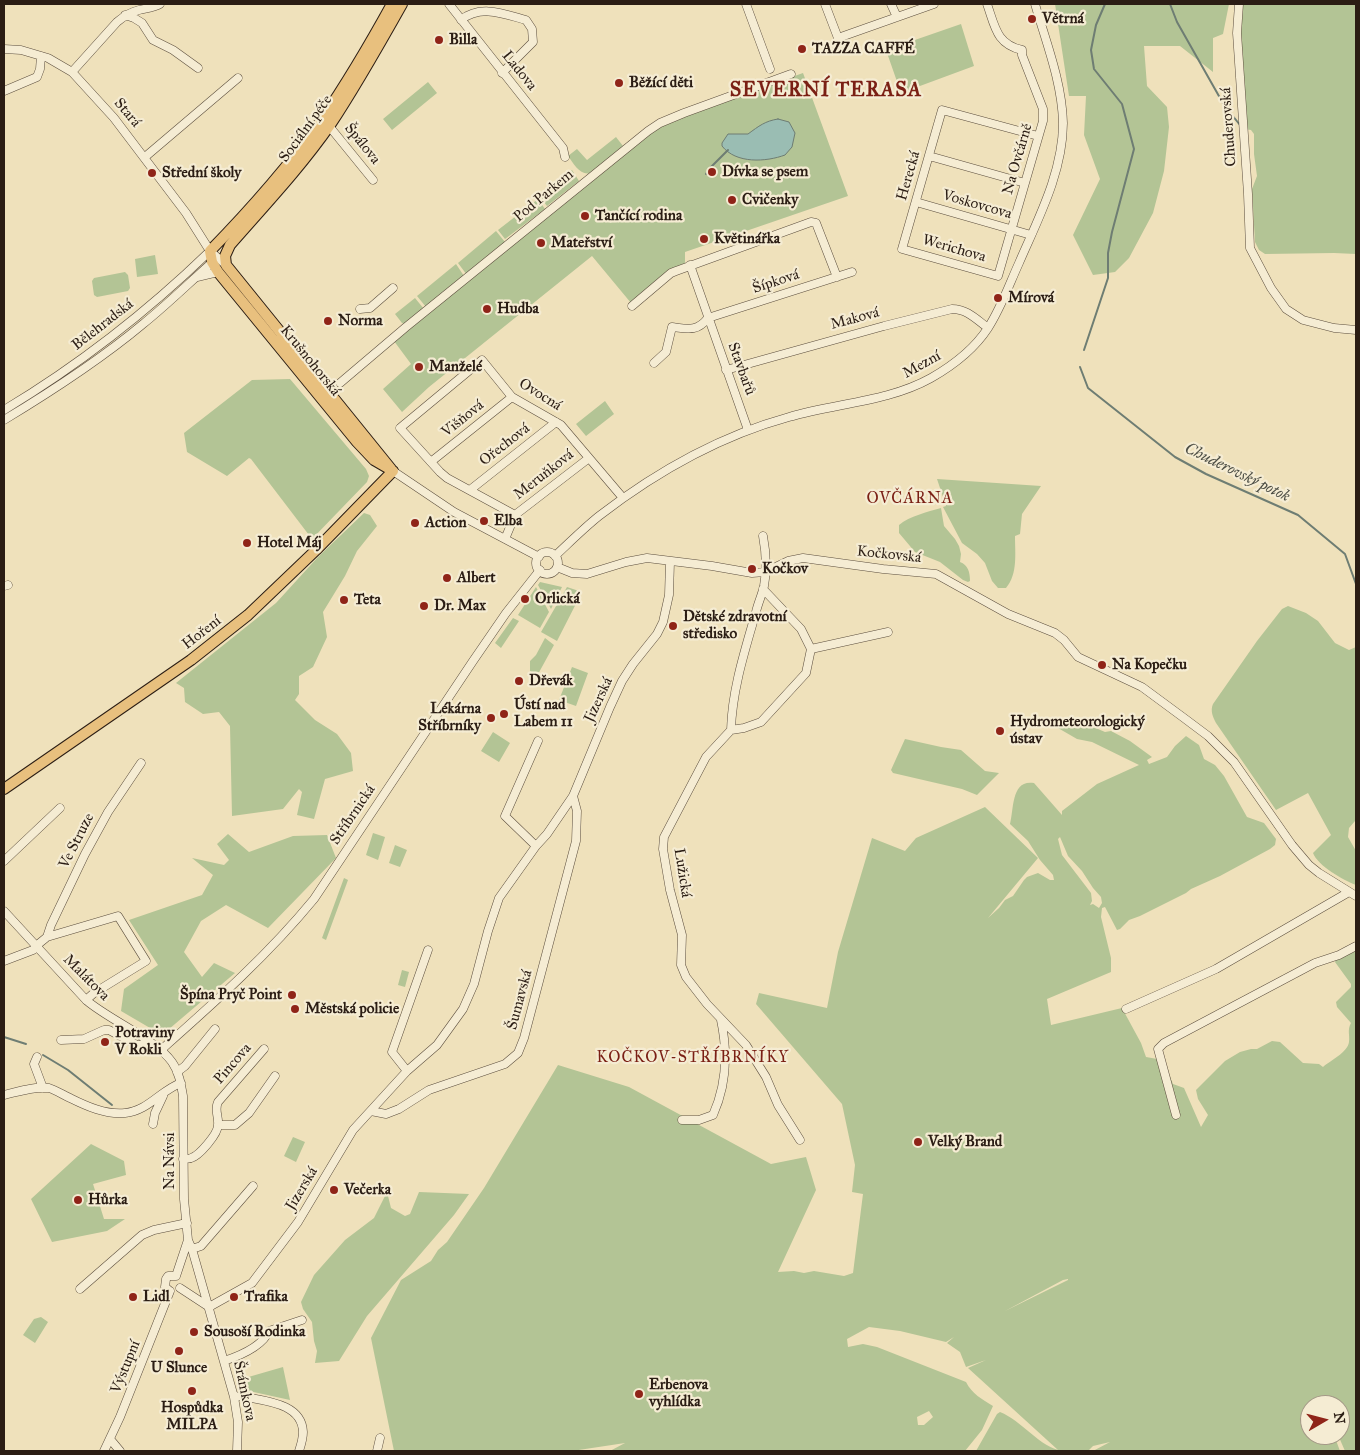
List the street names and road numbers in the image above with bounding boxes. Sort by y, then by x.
street label: Ladova [498,47,540,95]
street label: Chuderovská [1217,87,1241,167]
street label: Sociální péče [276,92,336,166]
street label: Stará [110,95,144,131]
street label: Špálova [340,120,384,168]
street label: Na Ovčárně [999,121,1037,197]
street label: Herecká [893,149,925,203]
street label: Pod Parkem [510,166,578,226]
street label: Voskovcova [940,187,1014,223]
street label: Werichova [920,231,988,267]
street label: Šípková [750,266,802,298]
street label: Bělehradská [69,295,137,355]
street label: Maková [829,304,881,334]
street label: Krušnohorská [276,322,344,400]
street label: Stavbařů [723,340,759,398]
street label: Mezní [900,347,944,383]
street label: Ovocná [515,375,565,415]
street label: Višňová [438,397,488,441]
street label: Ořechová [476,420,534,470]
street label: Meruňková [510,446,578,504]
street label: Kočkovská [856,543,922,567]
street label: Hoření [179,612,225,654]
street label: Jizerská [581,675,617,725]
street label: Stříbrnická [326,782,380,848]
street label: Ve Struze [55,810,99,872]
street label: Lužická [669,847,695,899]
street label: Malátova [59,951,113,1005]
street label: Šumavská [503,968,537,1032]
street label: Pincova [210,1040,256,1088]
street label: Na Návsi [161,1132,179,1190]
street label: Jizerská [282,1164,322,1214]
street label: Výstupní [107,1338,145,1396]
street label: Šrámkova [229,1359,259,1423]

